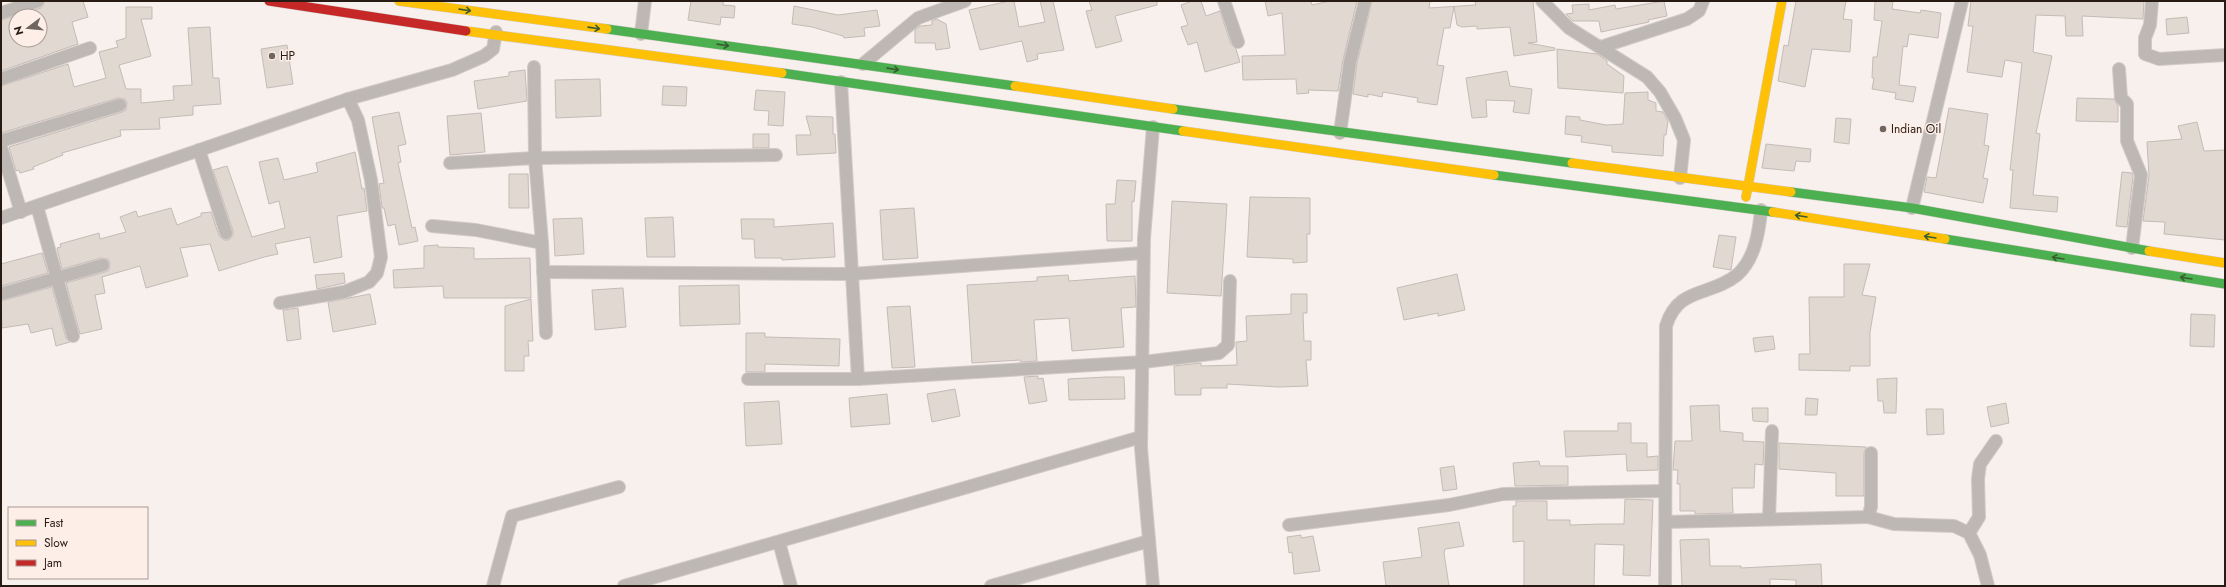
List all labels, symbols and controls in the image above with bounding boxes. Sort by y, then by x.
one-way arrow [458,6,471,14]
north arrow [8,8,48,48]
text: N [9,24,27,37]
one-way arrow [587,24,600,32]
one-way arrow [716,41,729,49]
place label: HP [280,47,296,65]
marker: HP [267,51,277,61]
one-way arrow [886,65,899,73]
place label: Indian Oil [1891,120,1941,138]
marker: Indian Oil [1878,124,1888,134]
one-way arrow [1795,212,1808,220]
one-way arrow [1924,233,1937,241]
one-way arrow [2052,254,2065,262]
one-way arrow [2180,274,2193,282]
legend [8,507,148,579]
text: Fast [44,514,63,532]
text: Slow [44,534,69,552]
text: Jam [42,554,62,572]

